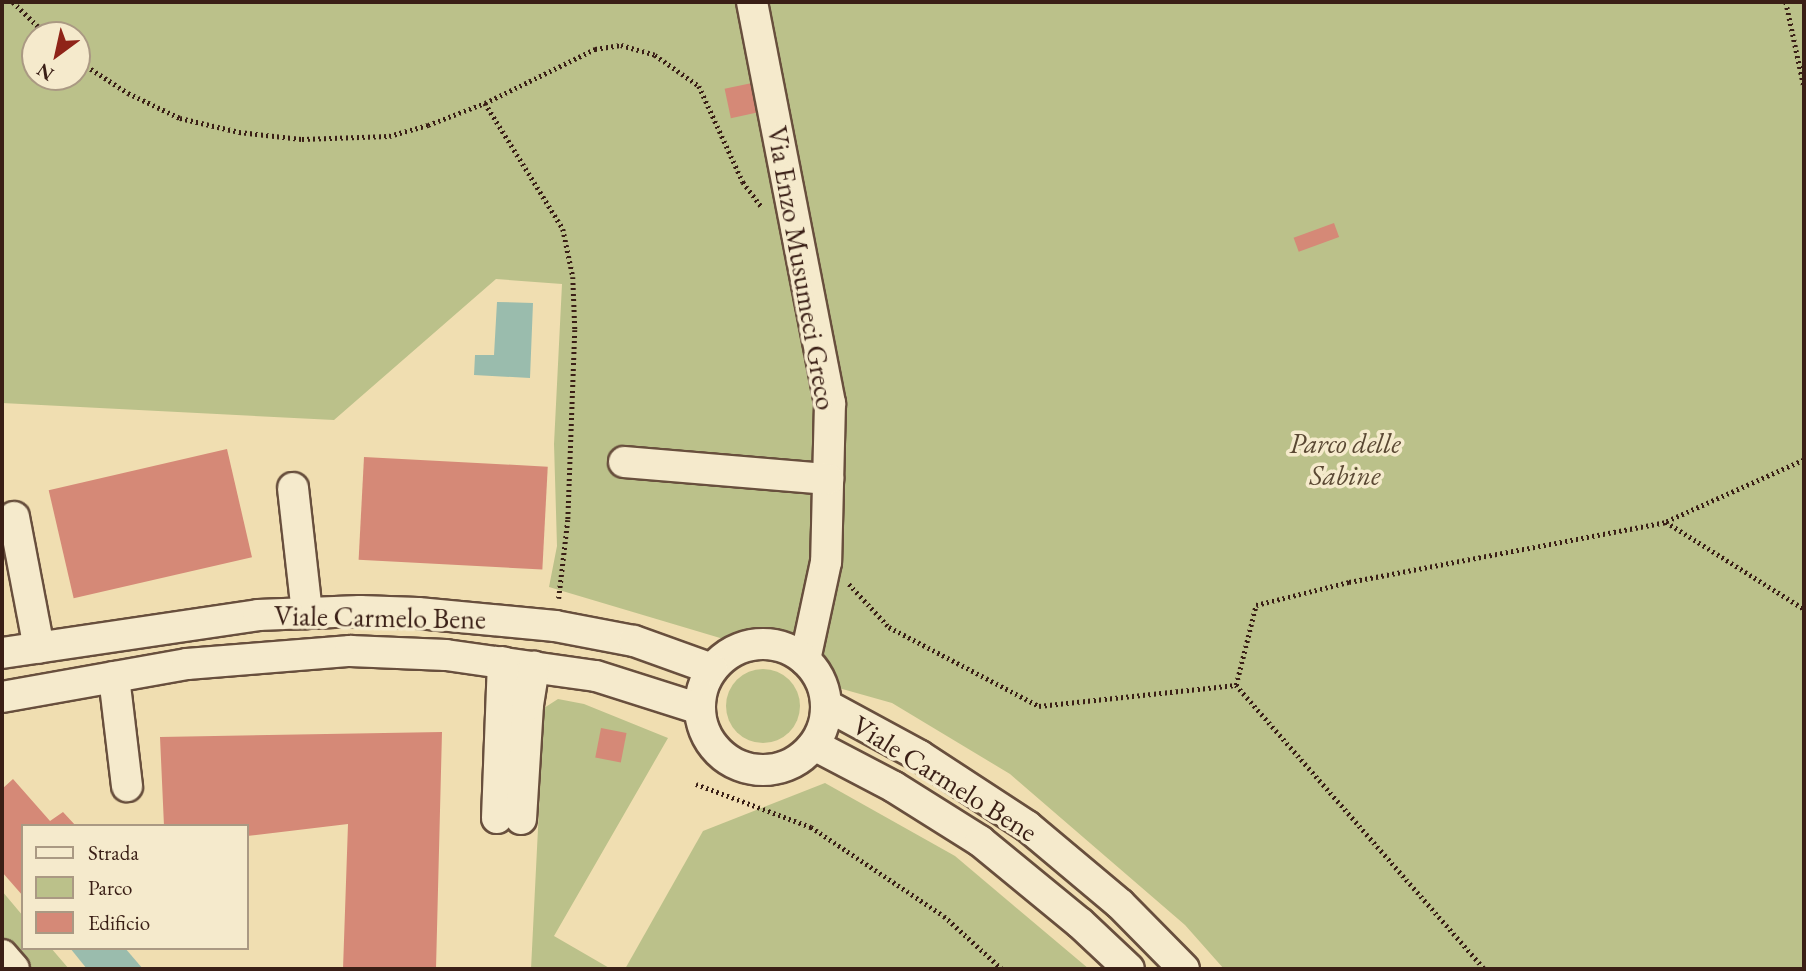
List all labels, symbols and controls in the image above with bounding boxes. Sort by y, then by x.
north arrow [21,21,91,91]
text: N [32,58,59,87]
street label: Via Enzo Musumeci Greco [760,123,844,413]
park label: Parco delle Sabine [1289,426,1401,492]
street label: Viale Carmelo Bene [274,598,486,636]
street label: Viale Carmelo Bene [846,708,1044,848]
legend [21,824,248,950]
text: Strada [88,839,139,866]
text: Parco [88,874,132,901]
text: Edificio [88,909,150,936]

